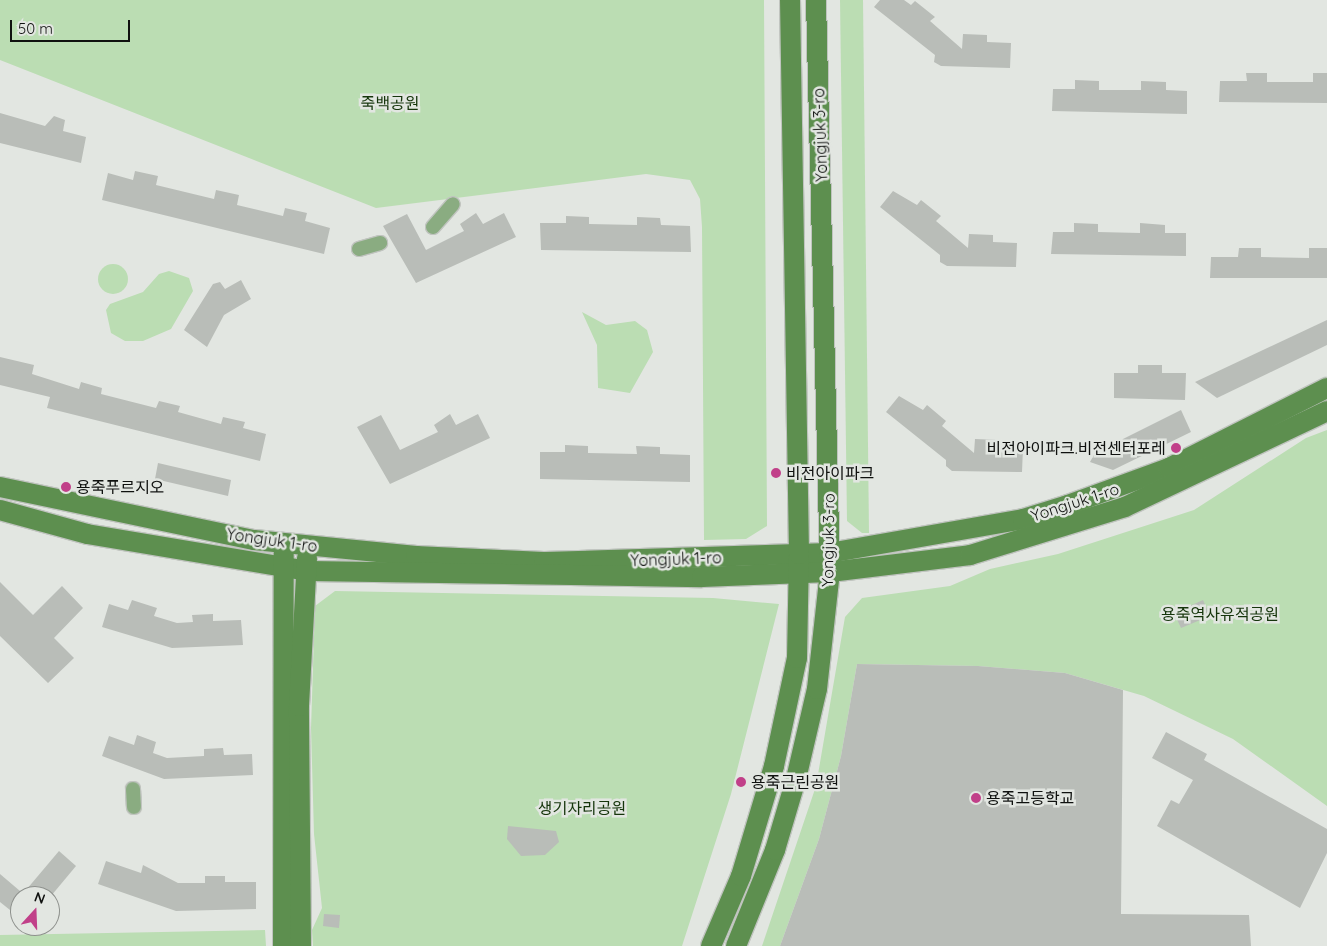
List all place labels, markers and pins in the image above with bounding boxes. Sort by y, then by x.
place label: 비전아이파크.비전센터포레 [986,438,1166,458]
marker: 비전아이파크.비전센터포레 [1170,442,1182,454]
place label: 비전아이파크 [786,463,874,483]
marker: 비전아이파크 [770,467,782,479]
place label: 용죽푸르지오 [76,477,164,497]
marker: 용죽푸르지오 [60,481,72,493]
place label: 용죽근린공원 [751,772,839,792]
marker: 용죽근린공원 [735,776,747,788]
place label: 용죽고등학교 [986,788,1074,808]
marker: 용죽고등학교 [970,792,982,804]

